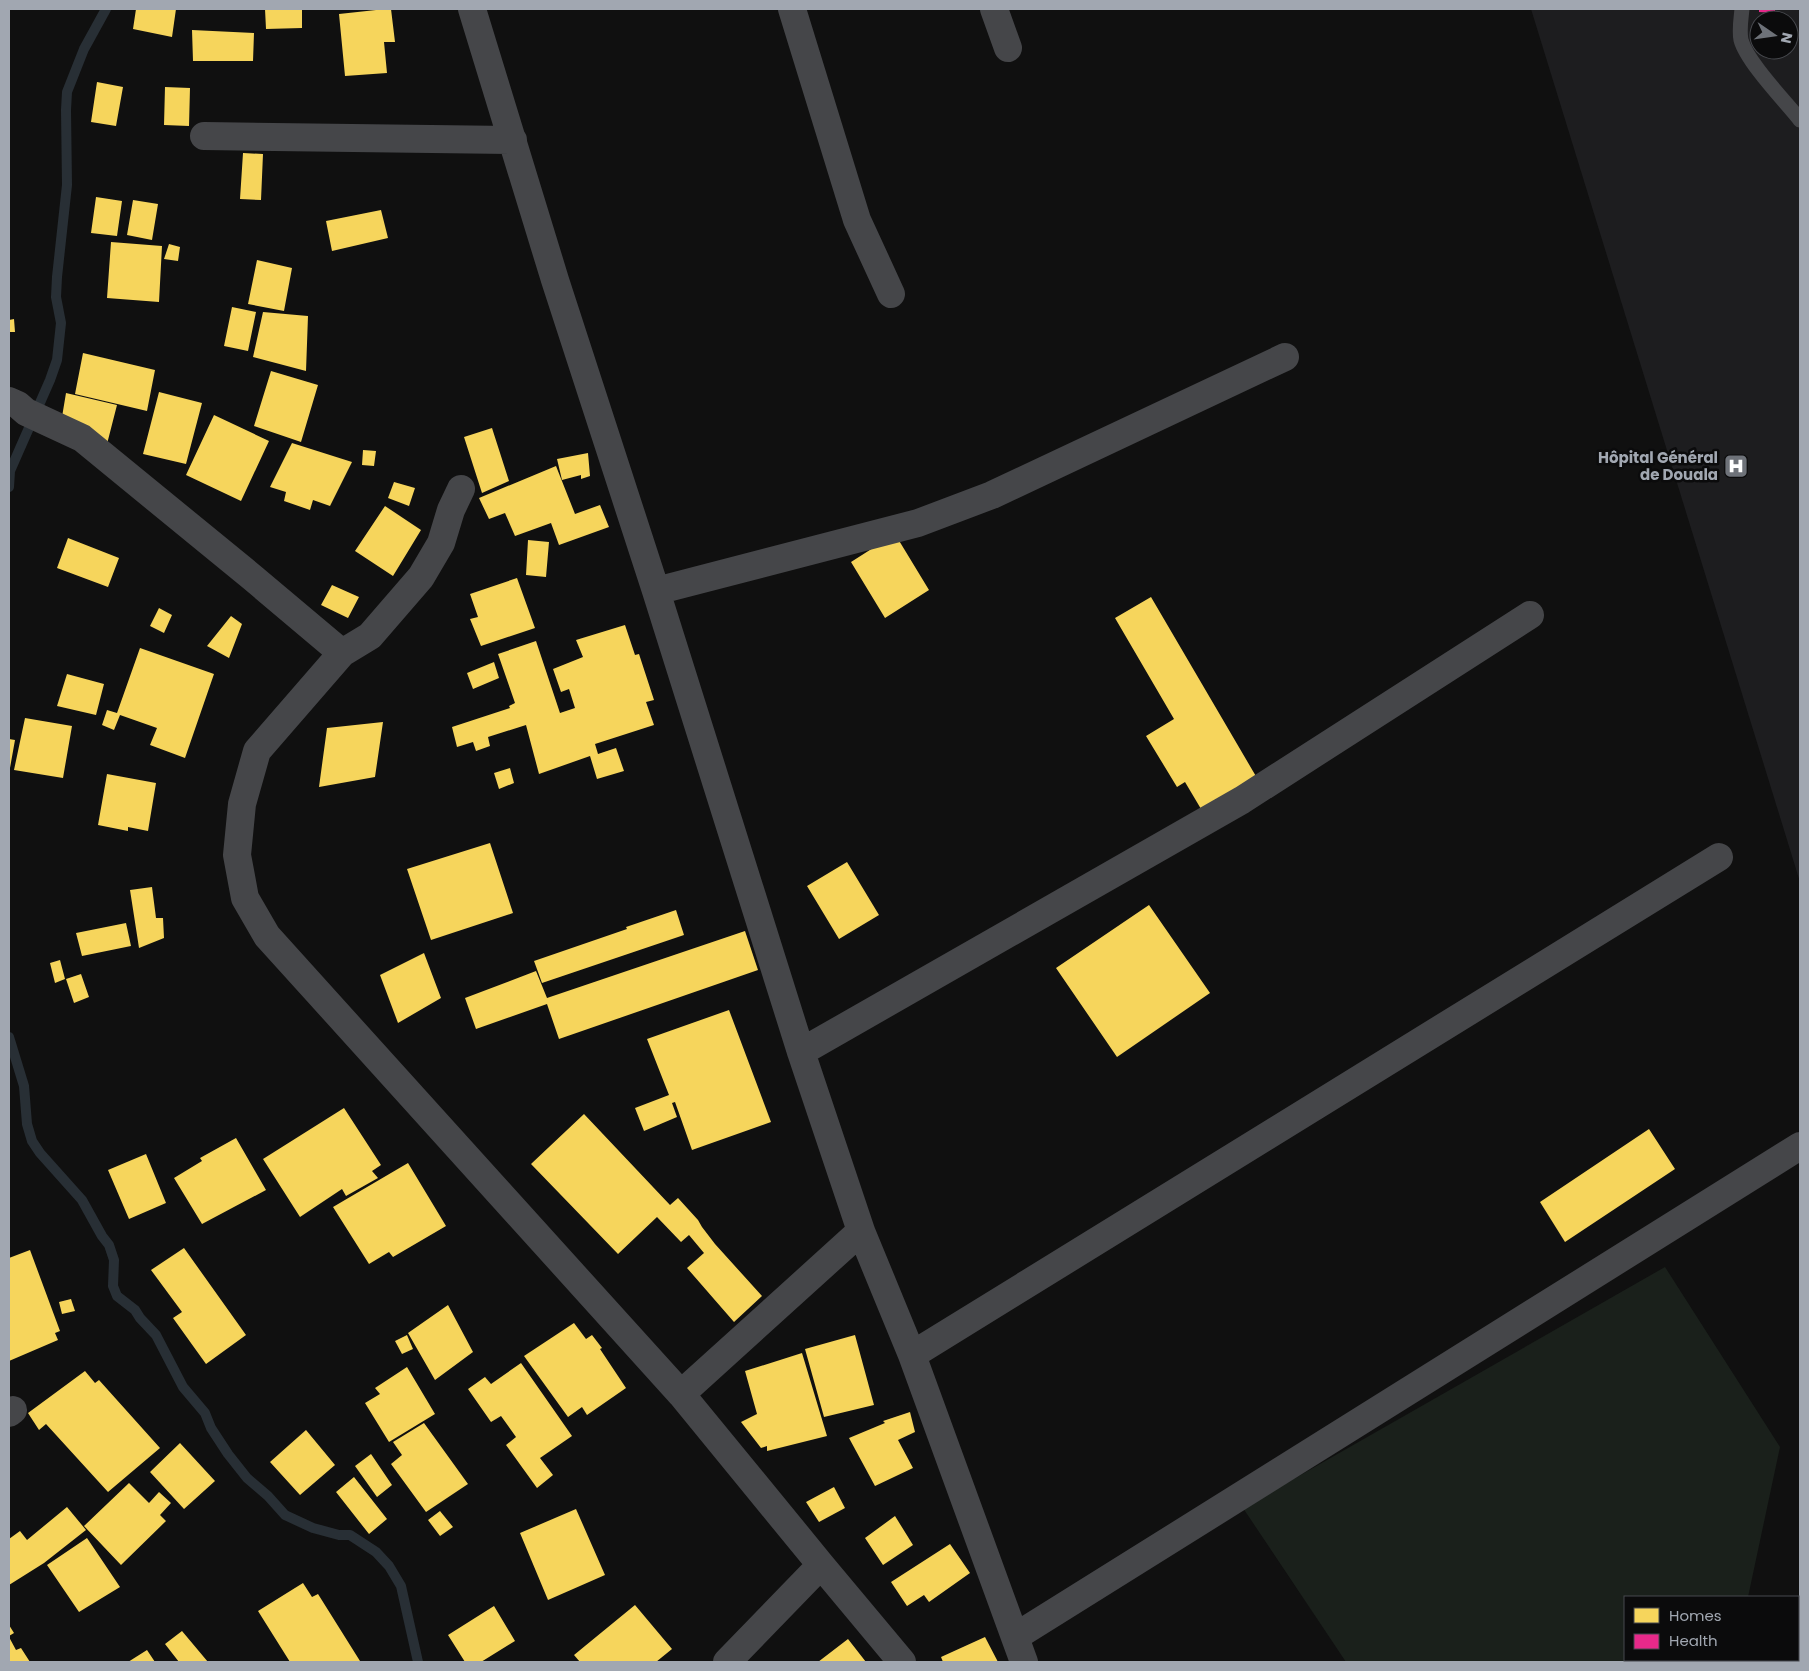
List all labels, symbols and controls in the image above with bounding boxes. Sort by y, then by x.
north arrow [1749,10,1799,60]
text: N [1776,31,1798,45]
place label: Hôpital Général de Douala [1598,447,1718,485]
hospital icon: Hôpital Général de Douala [1723,453,1749,479]
legend [1624,1596,1799,1661]
text: Homes [1669,1605,1722,1626]
text: Health [1669,1630,1718,1651]

